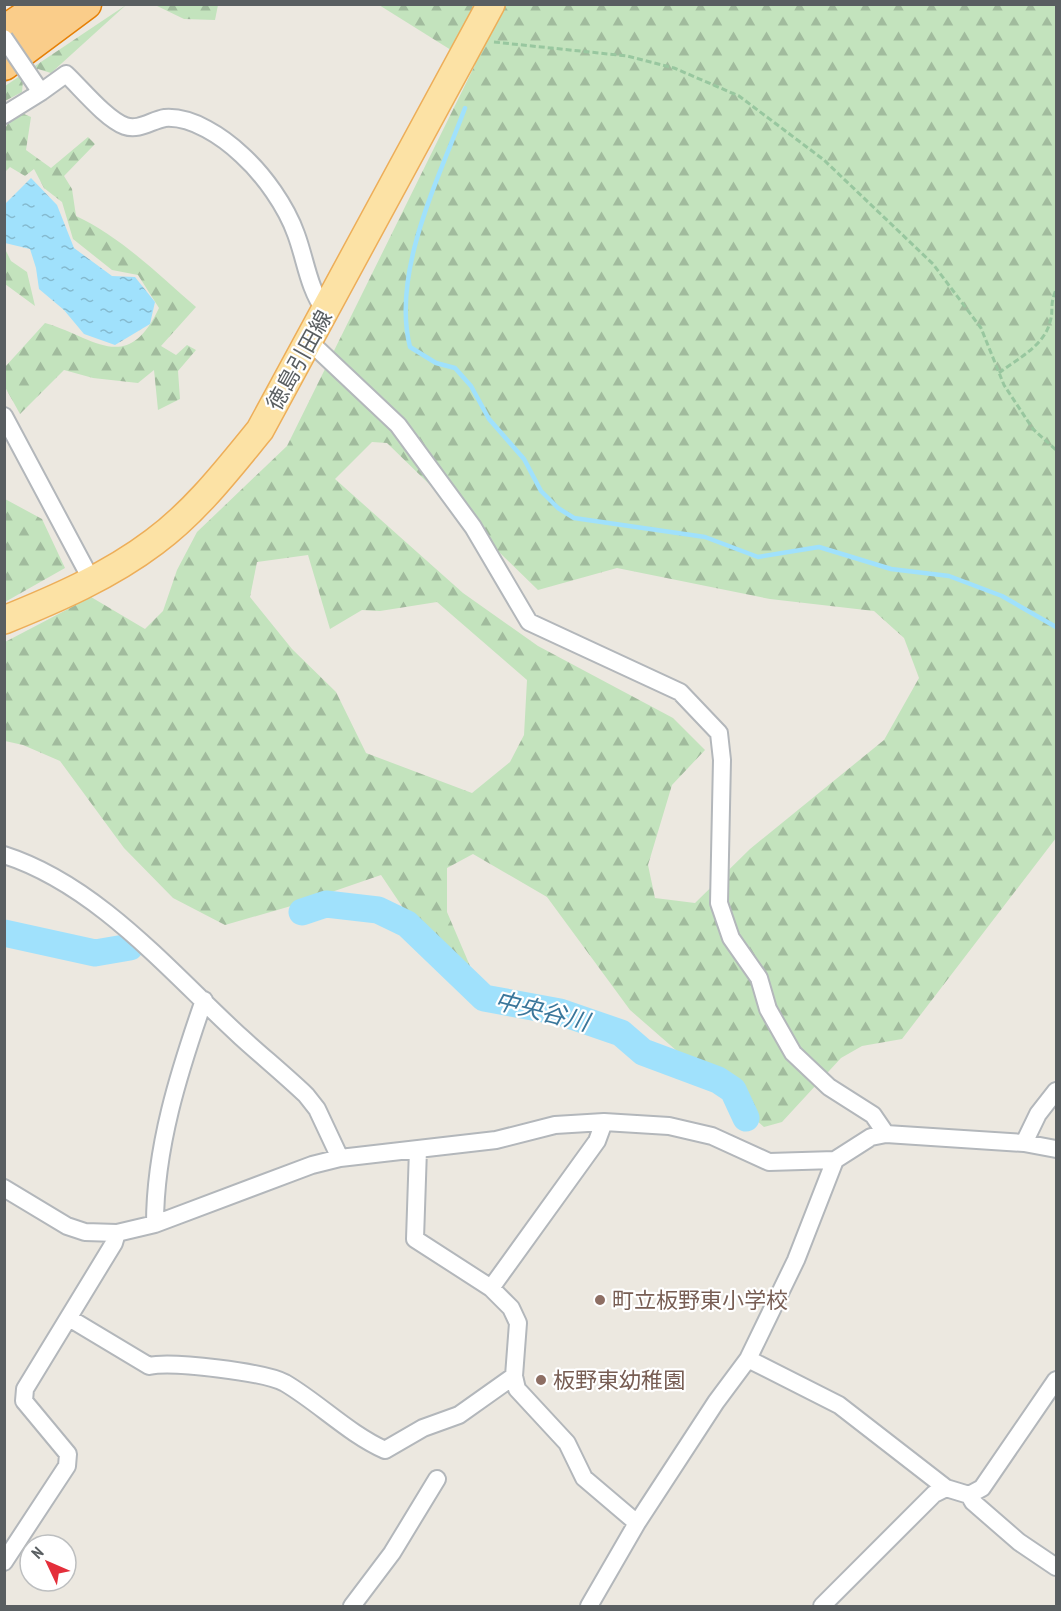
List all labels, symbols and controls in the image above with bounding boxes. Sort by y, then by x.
street label: 徳島引田線 [260,305,338,415]
water label: 中央谷川 [492,984,595,1038]
place label: 町立板野東小学校 [612,1286,788,1314]
marker: 町立板野東小学校 [593,1293,607,1307]
place label: 板野東幼稚園 [553,1366,685,1394]
marker: 板野東幼稚園 [534,1373,548,1387]
north arrow [18,1533,78,1593]
text: N [27,1543,47,1563]

